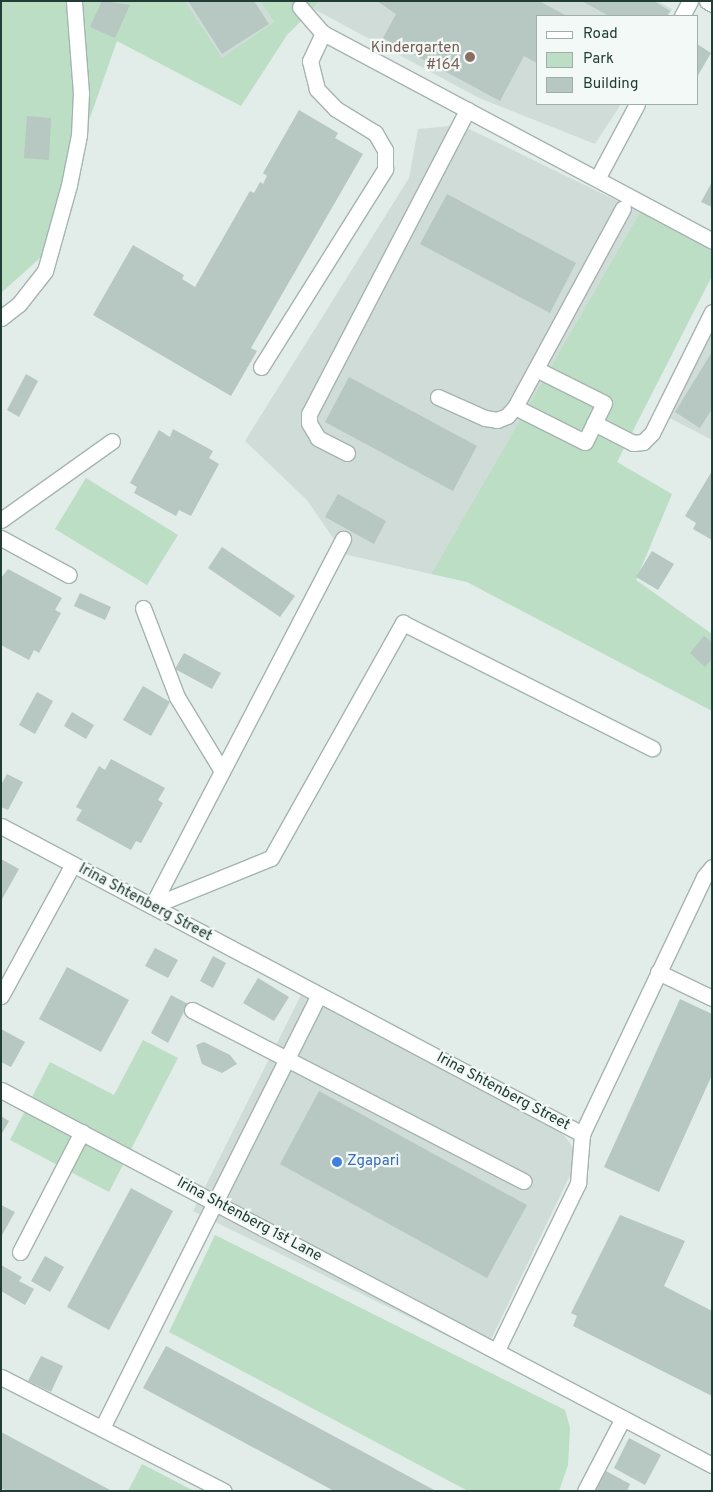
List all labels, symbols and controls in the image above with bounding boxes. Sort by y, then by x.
legend [536,15,698,105]
text: Road [583,25,618,44]
place label: Kindergarten #164 [371,39,460,74]
text: Park [583,50,614,69]
marker: Kindergarten #164 [464,51,476,63]
text: Building [583,75,638,94]
street label: Irina Shtenberg Street [75,860,215,946]
street label: Irina Shtenberg Street [433,1049,573,1135]
place label: Zgapari [347,1153,399,1171]
marker: Zgapari [331,1156,343,1168]
street label: Irina Shtenberg 1st Lane [173,1174,325,1266]

